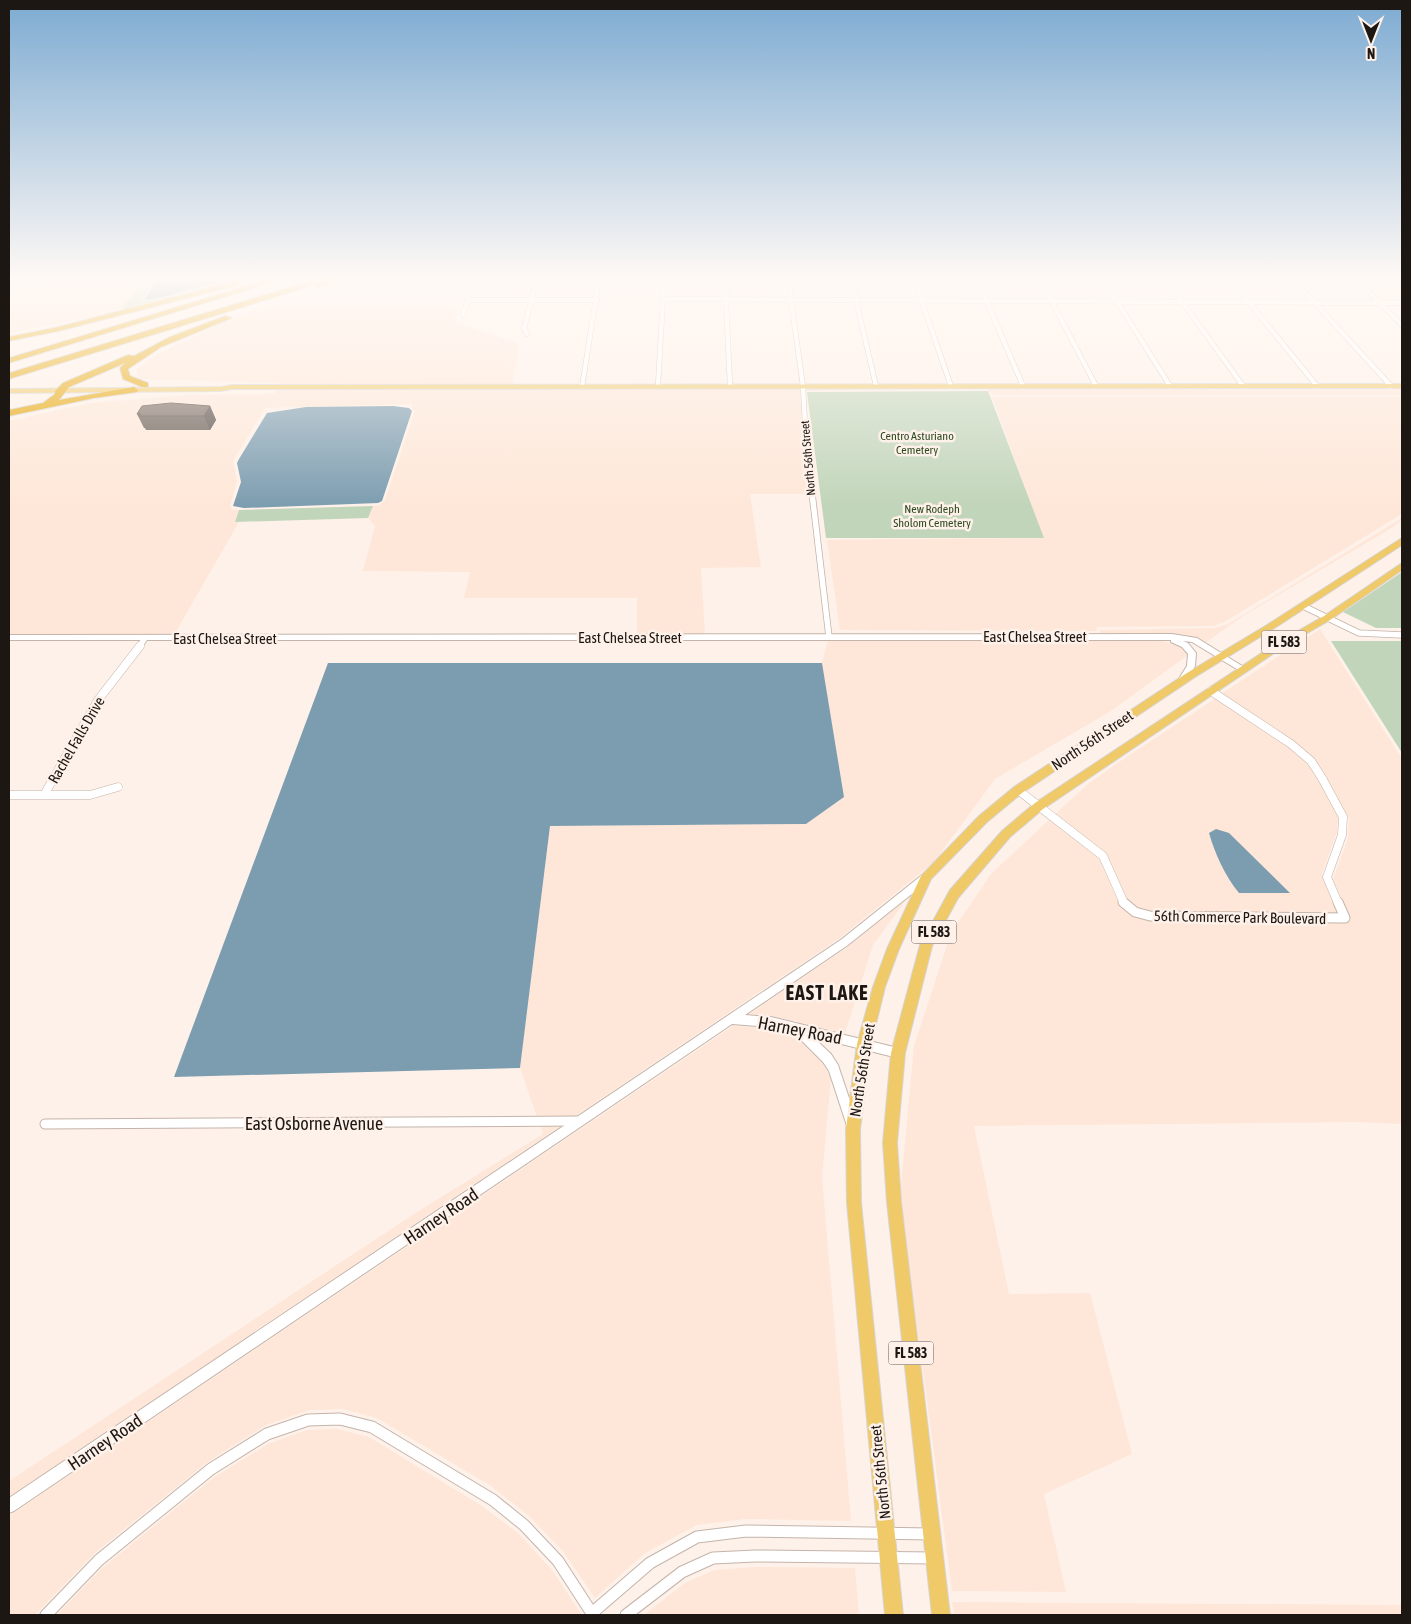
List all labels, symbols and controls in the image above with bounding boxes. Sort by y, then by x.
north arrow [1346,15,1396,65]
text: N [1367,45,1375,61]
street label: North 56th Street [798,419,818,496]
park label: Centro Asturiano Cemetery [880,429,954,457]
park label: New Rodeph Sholom Cemetery [893,502,971,530]
street label: East Chelsea Street [983,628,1087,645]
street label: East Chelsea Street [578,629,682,646]
street label: East Chelsea Street [173,630,277,647]
road number: FL 583 [1262,630,1306,654]
street label: Rachel Falls Drive [44,693,108,786]
street label: North 56th Street [1048,707,1136,773]
street label: 56th Commerce Park Boulevard [1154,907,1326,927]
road number: FL 583 [912,920,956,944]
district label: EAST LAKE [785,981,869,1004]
street label: Harney Road [756,1012,844,1048]
street label: North 56th Street [846,1022,878,1118]
street label: East Osborne Avenue [245,1113,383,1134]
street label: Harney Road [400,1183,482,1249]
road number: FL 583 [888,1342,934,1365]
street label: Harney Road [64,1409,146,1475]
street label: North 56th Street [867,1424,893,1520]

